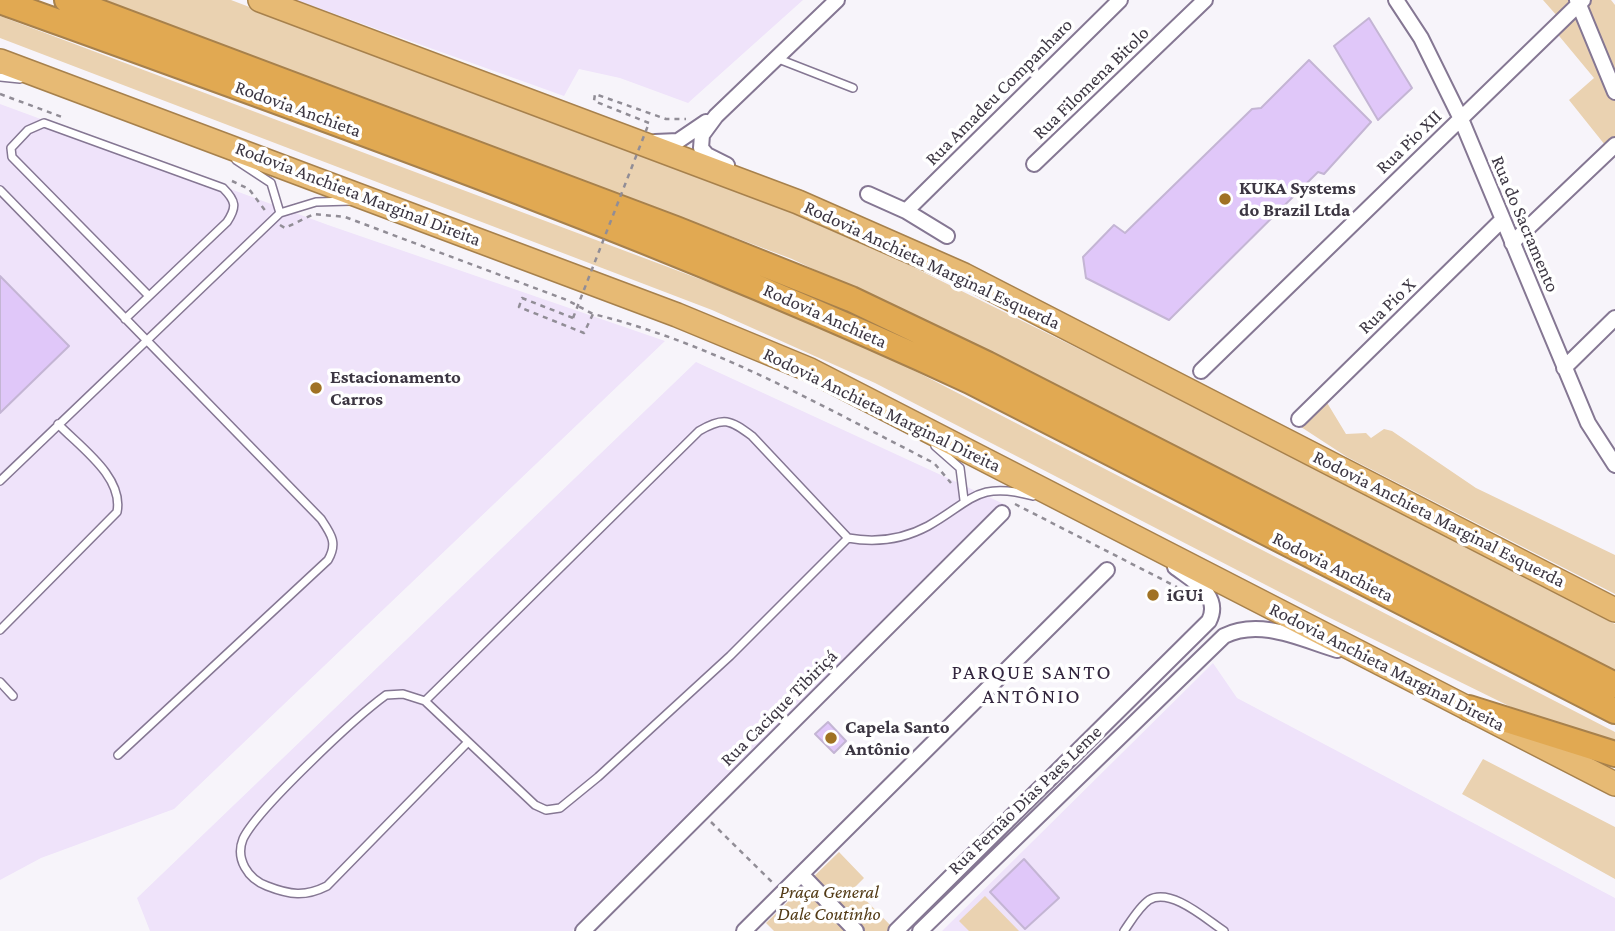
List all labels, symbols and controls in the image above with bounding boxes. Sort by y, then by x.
street label: Rua Amadeu Companharo [921,14,1077,170]
street label: Rua Filomena Bitolo [1028,22,1154,144]
street label: Rodovia Anchieta [232,76,364,142]
street label: Rua Pio XII [1371,105,1447,179]
street label: Rodovia Anchieta Marginal Direita [232,137,484,251]
street label: Rua do Sacramento [1486,152,1564,296]
place label: KUKA Systems do Brazil Ltda [1239,177,1356,221]
marker: KUKA Systems do Brazil Ltda [1217,191,1233,207]
street label: Rodovia Anchieta Marginal Esquerda [800,196,1064,334]
street label: Rua Pio X [1354,273,1420,339]
street label: Rodovia Anchieta [760,279,890,353]
street label: Rodovia Anchieta Marginal Direita [760,343,1004,477]
place label: Estacionamento Carros [330,366,461,410]
marker: Estacionamento Carros [308,380,324,396]
street label: Rodovia Anchieta Marginal Esquerda [1309,445,1569,593]
street label: Rodovia Anchieta [1269,527,1397,607]
place label: iGUi [1167,584,1203,606]
marker: iGUi [1145,587,1161,603]
street label: Rodovia Anchieta Marginal Direita [1266,598,1508,736]
street label: Rua Cacique Tibiriçá [716,645,842,771]
district label: PARQUE SANTO ANTÔNIO [953,660,1111,710]
place label: Capela Santo Antônio [845,716,950,760]
street label: Rua Fernão Dias Paes Leme [943,721,1107,879]
marker: Capela Santo Antônio [823,730,839,746]
park label: Praça General Dale Coutinho [777,881,881,925]

